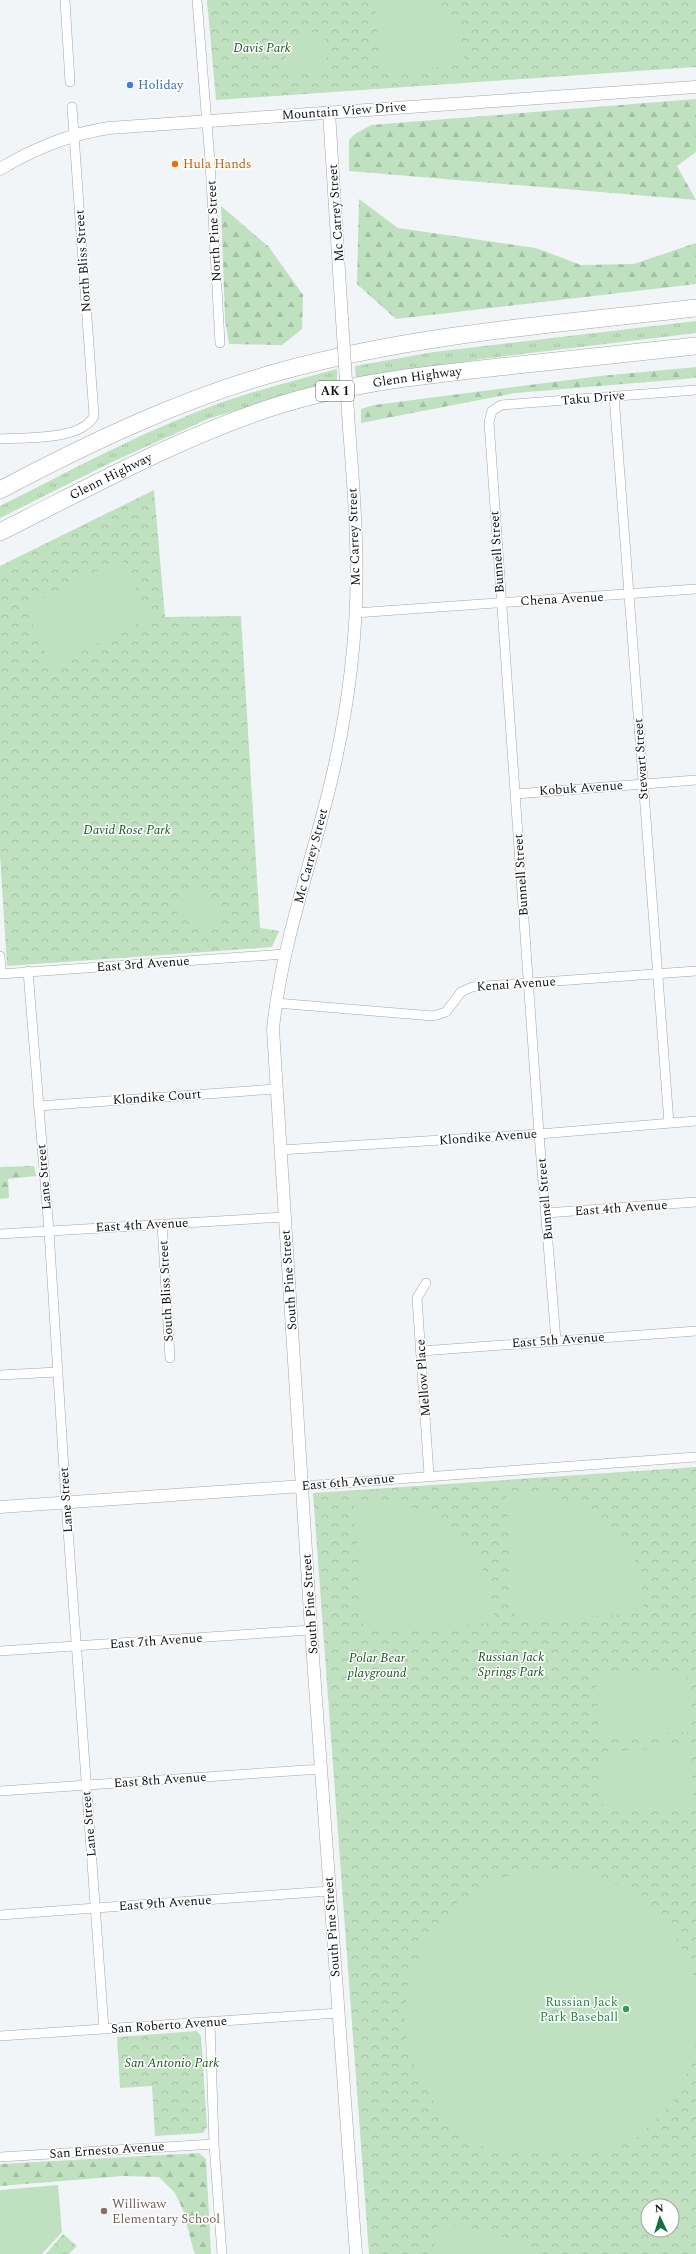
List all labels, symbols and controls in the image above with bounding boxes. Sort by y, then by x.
park label: Davis Park [233,38,291,58]
place label: Holiday [138,75,184,95]
marker: Holiday [125,80,135,90]
street label: Mountain View Drive [281,97,407,125]
place label: Hula Hands [183,154,252,174]
marker: Hula Hands [170,159,180,169]
street label: Mc Carrey Street [323,163,349,263]
street label: North Pine Street [201,179,227,282]
street label: North Bliss Street [69,209,97,313]
street label: Glenn Highway [371,361,464,393]
road number: AK 1 [316,381,354,401]
street label: Taku Drive [560,385,626,411]
street label: Glenn Highway [66,447,156,505]
street label: Mc Carrey Street [342,487,366,586]
street label: Bunnell Street [484,510,510,594]
street label: Chena Avenue [520,587,604,611]
street label: Stewart Street [628,717,654,800]
street label: Kobuk Avenue [538,775,624,801]
street label: Mc Carrey Street [289,806,333,906]
park label: David Rose Park [83,820,171,840]
street label: Bunnell Street [508,833,534,917]
street label: East 3rd Avenue [96,951,190,977]
street label: Kenai Avenue [476,971,556,997]
street label: Klondike Court [112,1084,202,1110]
street label: Klondike Avenue [438,1124,538,1150]
street label: Lane Street [31,1143,57,1211]
street label: Bunnell Street [531,1157,559,1241]
street label: East 4th Avenue [574,1195,668,1221]
street label: East 4th Avenue [95,1213,189,1237]
street label: South Pine Street [275,1229,302,1331]
street label: South Bliss Street [153,1239,179,1342]
street label: East 5th Avenue [511,1327,605,1353]
street label: Mellow Place [410,1339,436,1417]
street label: Lane Street [54,1466,78,1534]
street label: East 6th Avenue [301,1468,395,1496]
street label: South Pine Street [296,1553,323,1655]
street label: East 7th Avenue [109,1628,203,1654]
park label: Russian Jack Springs Park [478,1647,544,1682]
park label: Polar Bear playground [347,1648,407,1683]
street label: East 8th Avenue [113,1767,207,1793]
street label: Lane Street [76,1790,102,1858]
street label: South Pine Street [318,1876,345,1978]
street label: East 9th Avenue [118,1890,212,1916]
place label: Russian Jack Park Baseball [540,1992,618,2027]
marker: Russian Jack Park Baseball [621,2004,631,2014]
street label: San Roberto Avenue [110,2011,228,2039]
park label: San Antonio Park [125,2053,219,2073]
street label: San Ernesto Avenue [49,2136,165,2164]
place label: Williwaw Elementary School [112,2194,220,2229]
north arrow [640,2198,680,2238]
text: N [654,2200,664,2217]
marker: Williwaw Elementary School [99,2206,109,2216]

